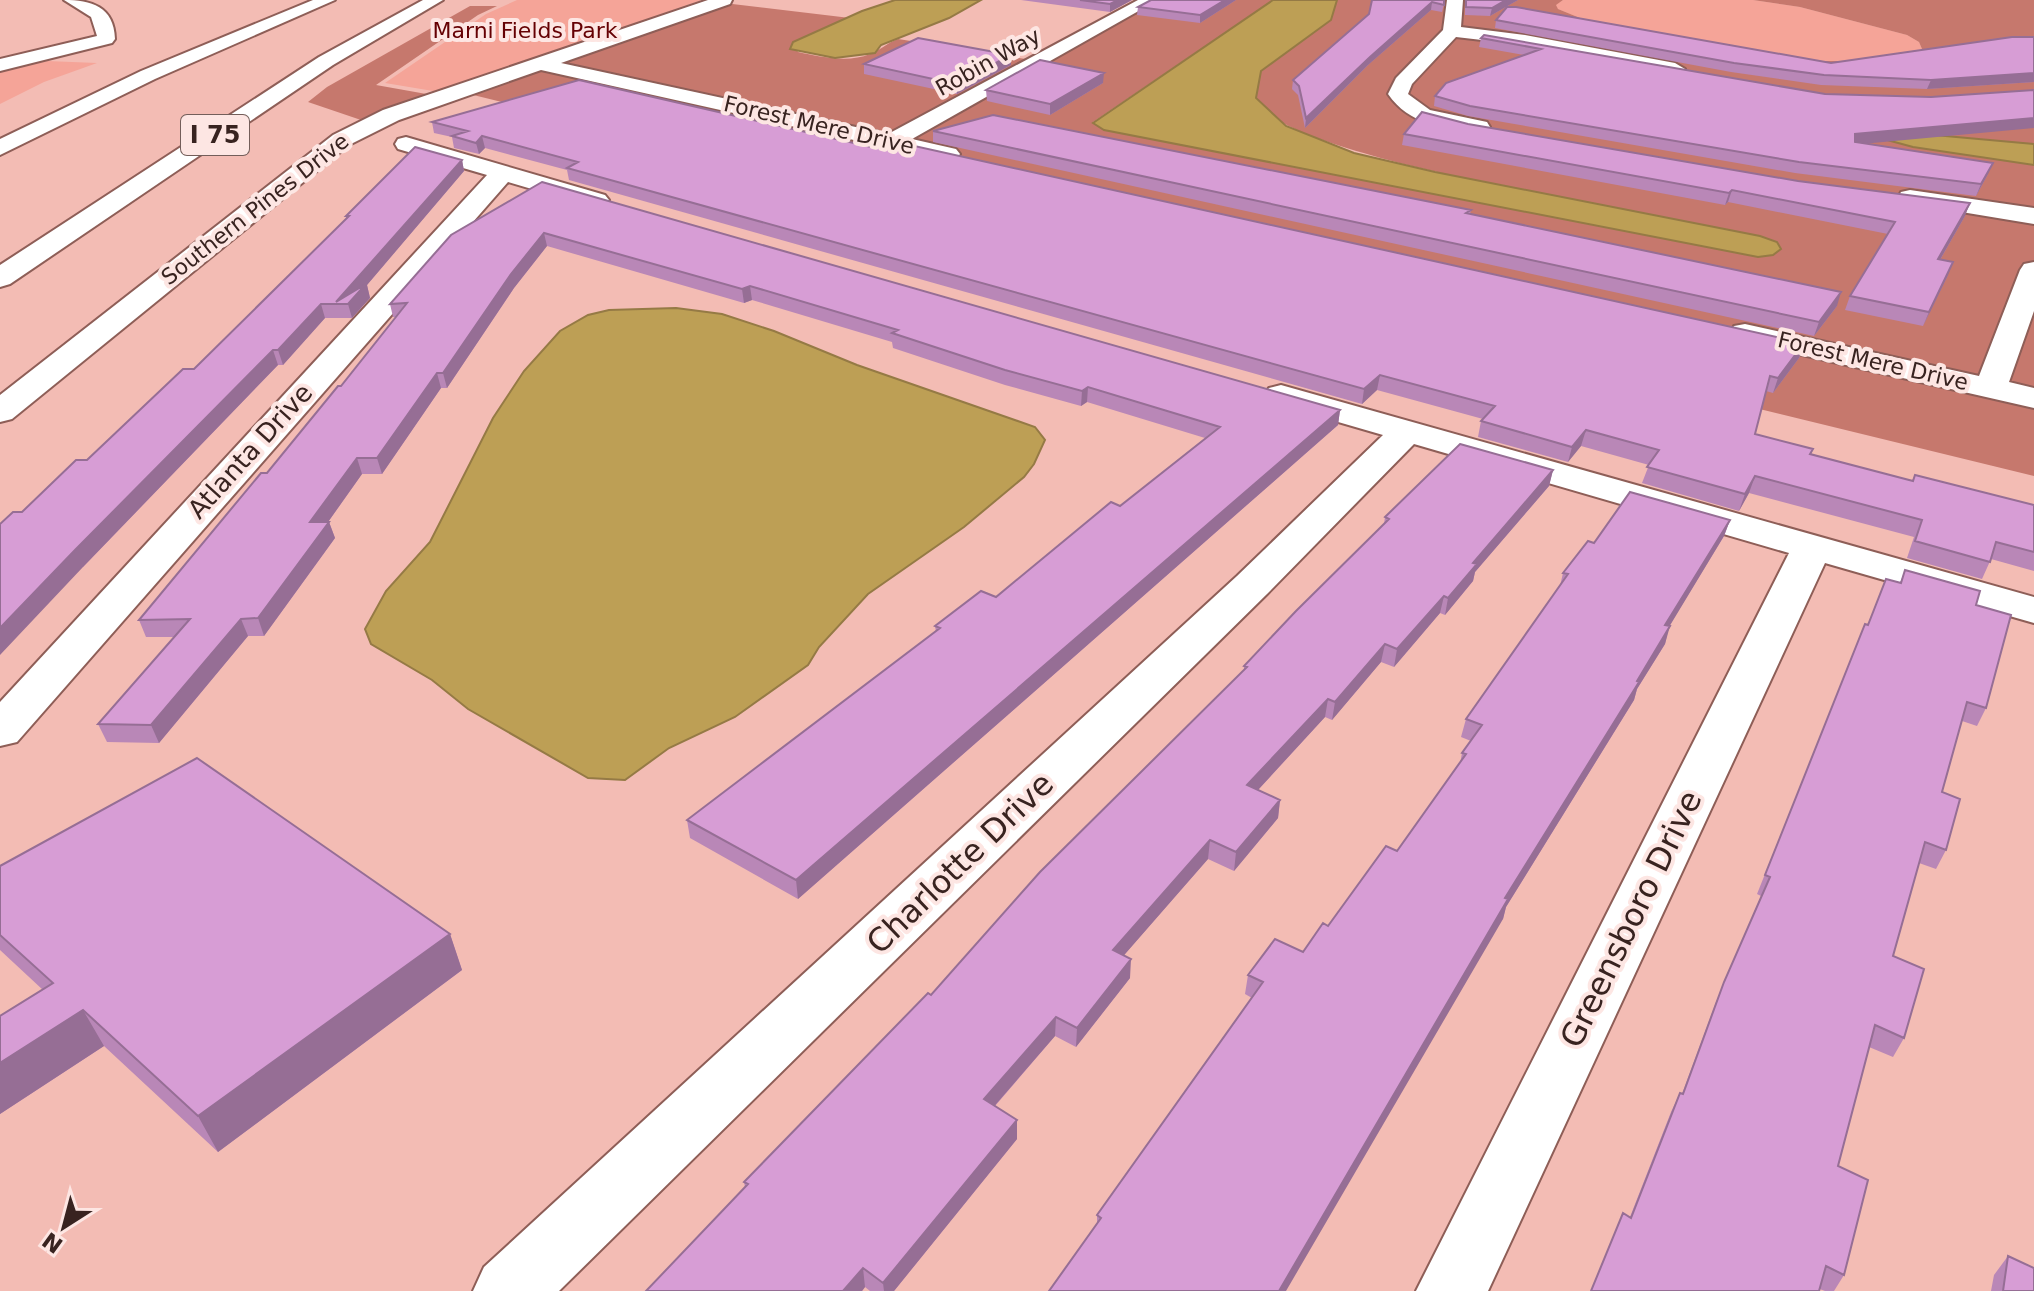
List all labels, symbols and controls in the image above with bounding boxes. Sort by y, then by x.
park label: Marni Fields Park [433,18,618,43]
street label: Robin Way [931,23,1045,101]
street label: Forest Mere Drive [721,91,917,159]
road number: I 75 [181,115,249,155]
street label: Southern Pines Drive [156,128,354,290]
street label: Forest Mere Drive [1775,327,1971,395]
street label: Atlanta Drive [182,377,318,525]
street label: Charlotte Drive [859,765,1061,961]
street label: Greensboro Drive [1552,784,1710,1054]
north arrow [24,1187,104,1267]
text: N [38,1227,67,1258]

